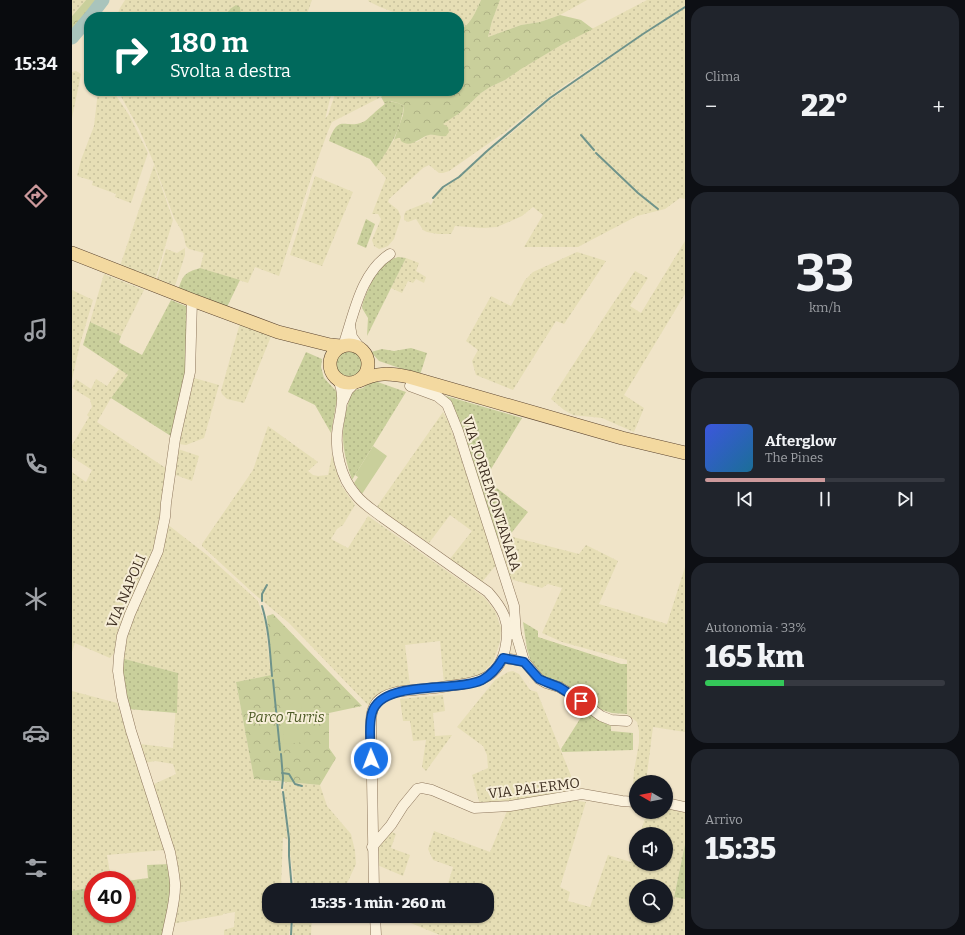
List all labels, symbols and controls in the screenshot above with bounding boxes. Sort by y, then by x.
text: 180 m [170,26,248,59]
icon: right [104,28,156,80]
text: 15:34 [14,53,58,75]
text: Svolta a destra [170,60,291,82]
text: Clima [705,69,740,84]
text: 22° [801,88,849,124]
text: − [705,93,717,120]
text: + [932,93,945,120]
icon: directions [22,182,50,210]
text: 33 [795,242,855,305]
text: km/h [809,300,841,315]
icon: music [22,316,50,344]
street label: VIA TORREMONTANARA [459,415,525,574]
text: Afterglow [765,432,836,450]
icon: phone [22,450,50,478]
text: The Pines [765,450,823,465]
icon: previous [734,488,756,510]
icon: pause [814,488,836,510]
icon: next [894,488,916,510]
street label: VIA NAPOLI [103,552,150,630]
icon: climate [22,585,50,613]
text: Autonomia · 33% [705,620,806,635]
text: 165 km [705,639,804,675]
pin [564,684,598,718]
icon: arrive [570,690,592,712]
park label: Parco Turris [248,709,325,726]
icon: car [22,719,50,747]
position arrow [350,738,392,780]
street label: VIA PALERMO [487,774,581,803]
north arrow [629,775,673,819]
map controls [629,775,673,923]
text: Arrivo [705,812,743,827]
button: sound [629,827,673,871]
text: 15:35 [705,831,776,867]
icon: filters [22,854,50,882]
speed limit sign: 40 [84,871,136,923]
button: search [629,879,673,923]
text: 15:35 · 1 min · 260 m [310,894,446,912]

